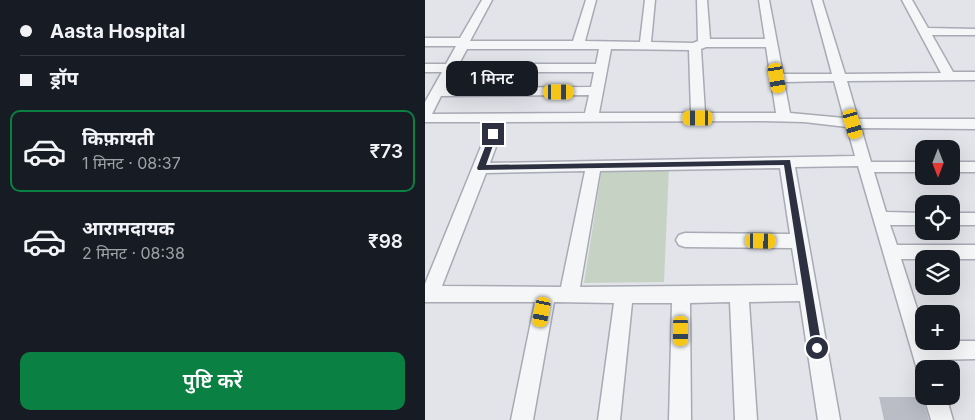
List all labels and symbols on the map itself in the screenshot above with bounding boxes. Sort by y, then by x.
callout: 1 मिनट [447,62,539,96]
car [767,62,786,94]
car [544,85,574,100]
car [841,108,864,140]
car [683,111,713,126]
route end [482,123,504,145]
north arrow [915,140,960,185]
car [745,233,776,249]
car [531,296,552,328]
car [673,316,688,346]
route start [806,337,828,359]

